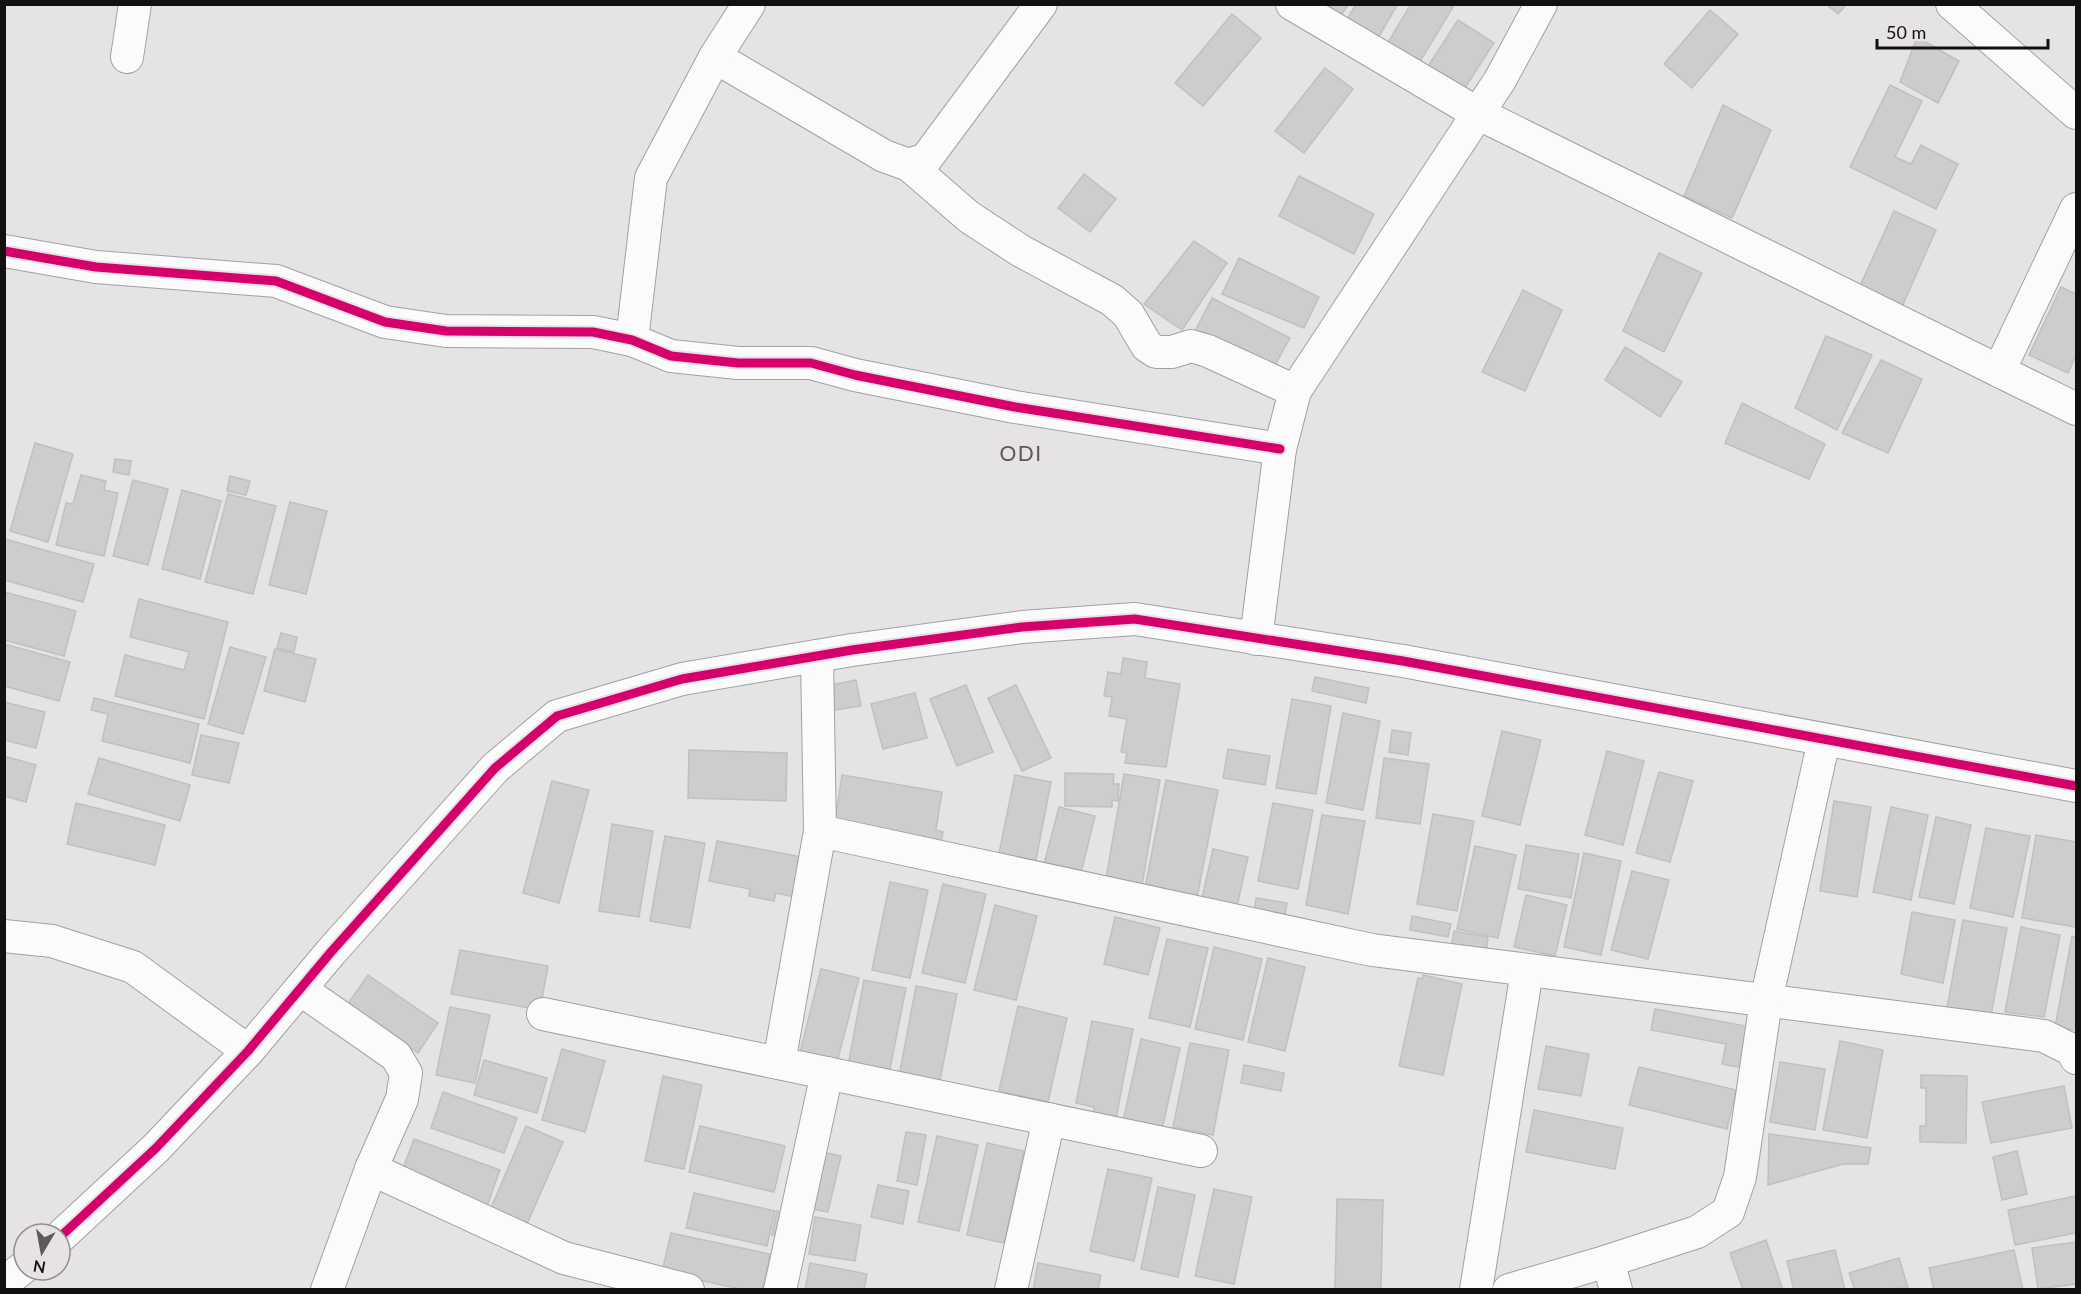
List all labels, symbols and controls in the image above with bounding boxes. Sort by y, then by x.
scale bar [1877,12,2048,50]
text: 50 m [1886,21,1926,43]
district label: ODI [999,440,1043,465]
north arrow [12,1222,72,1282]
text: N [32,1257,47,1278]

